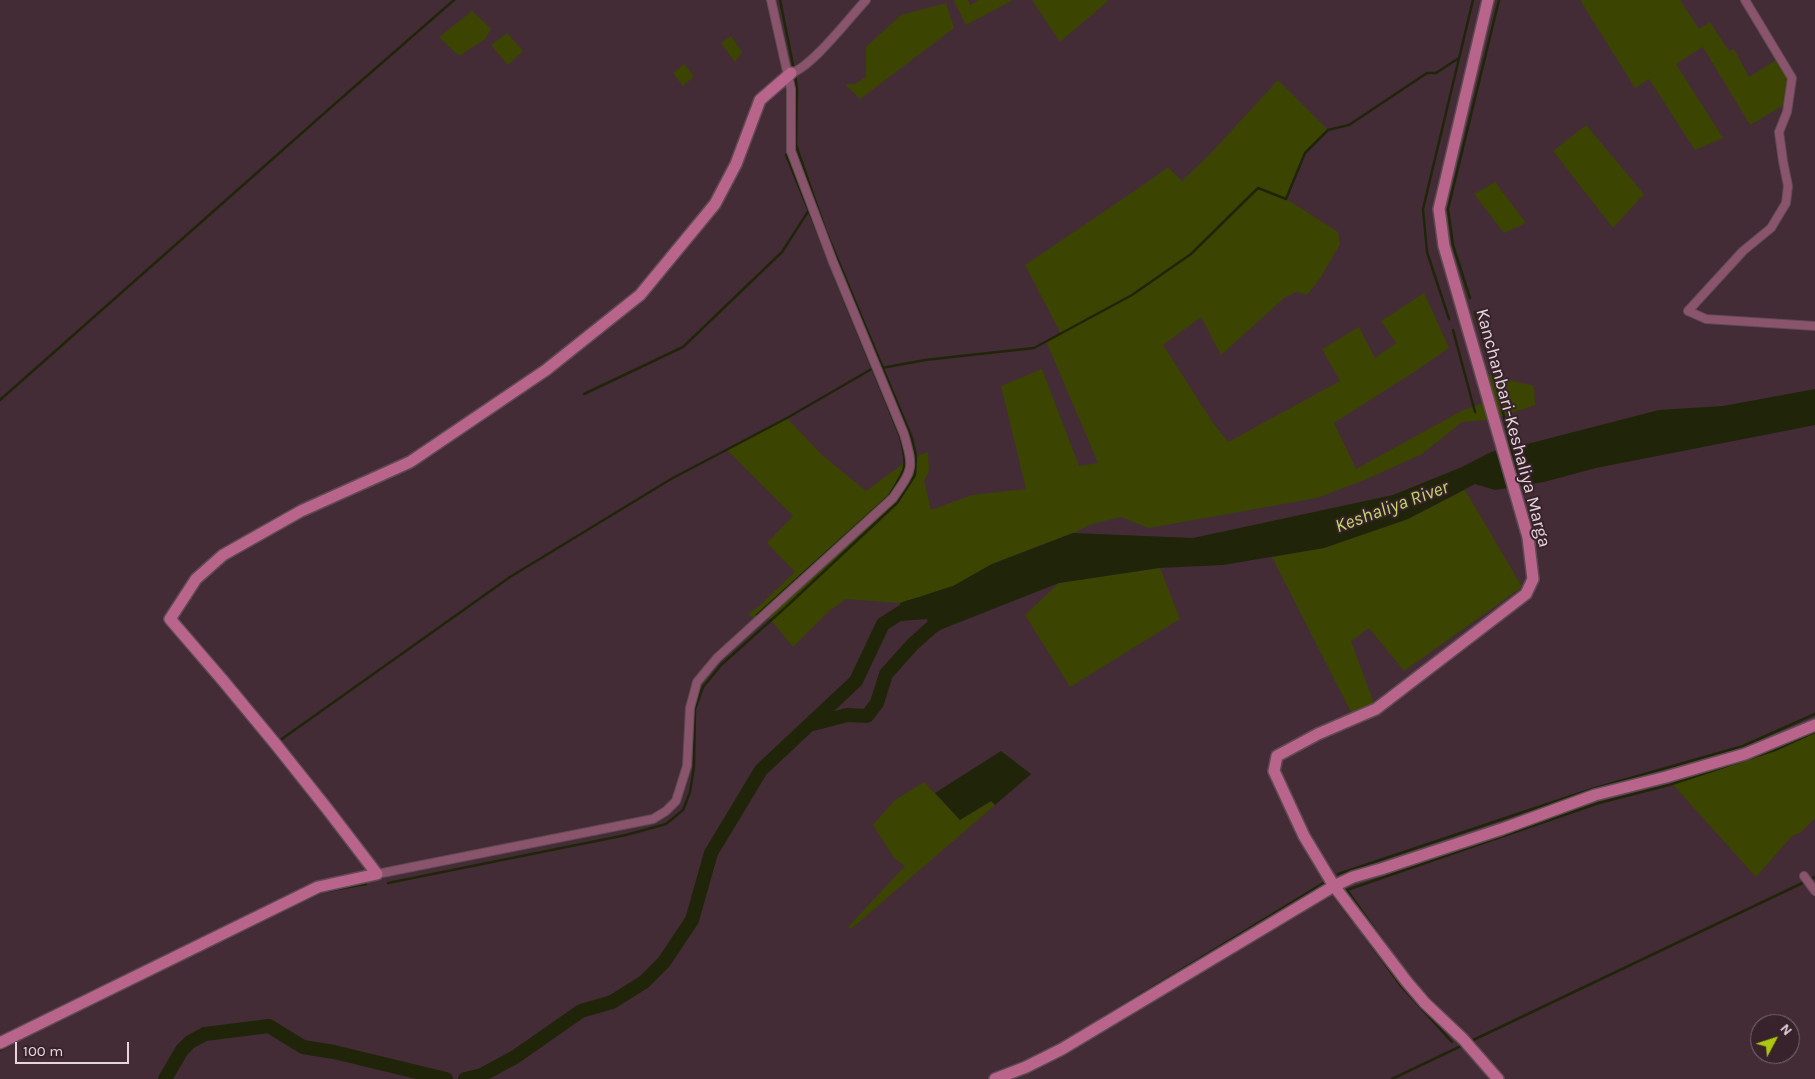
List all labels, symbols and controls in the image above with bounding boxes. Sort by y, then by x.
street label: Kanchanbari-Keshaliya Marga [1471,306,1555,550]
water label: Keshaliya River [1332,476,1452,538]
north arrow [1750,1014,1800,1064]
text: N [1776,1020,1796,1039]
scale bar [18,1032,131,1064]
text: 100 m [23,1042,63,1060]

